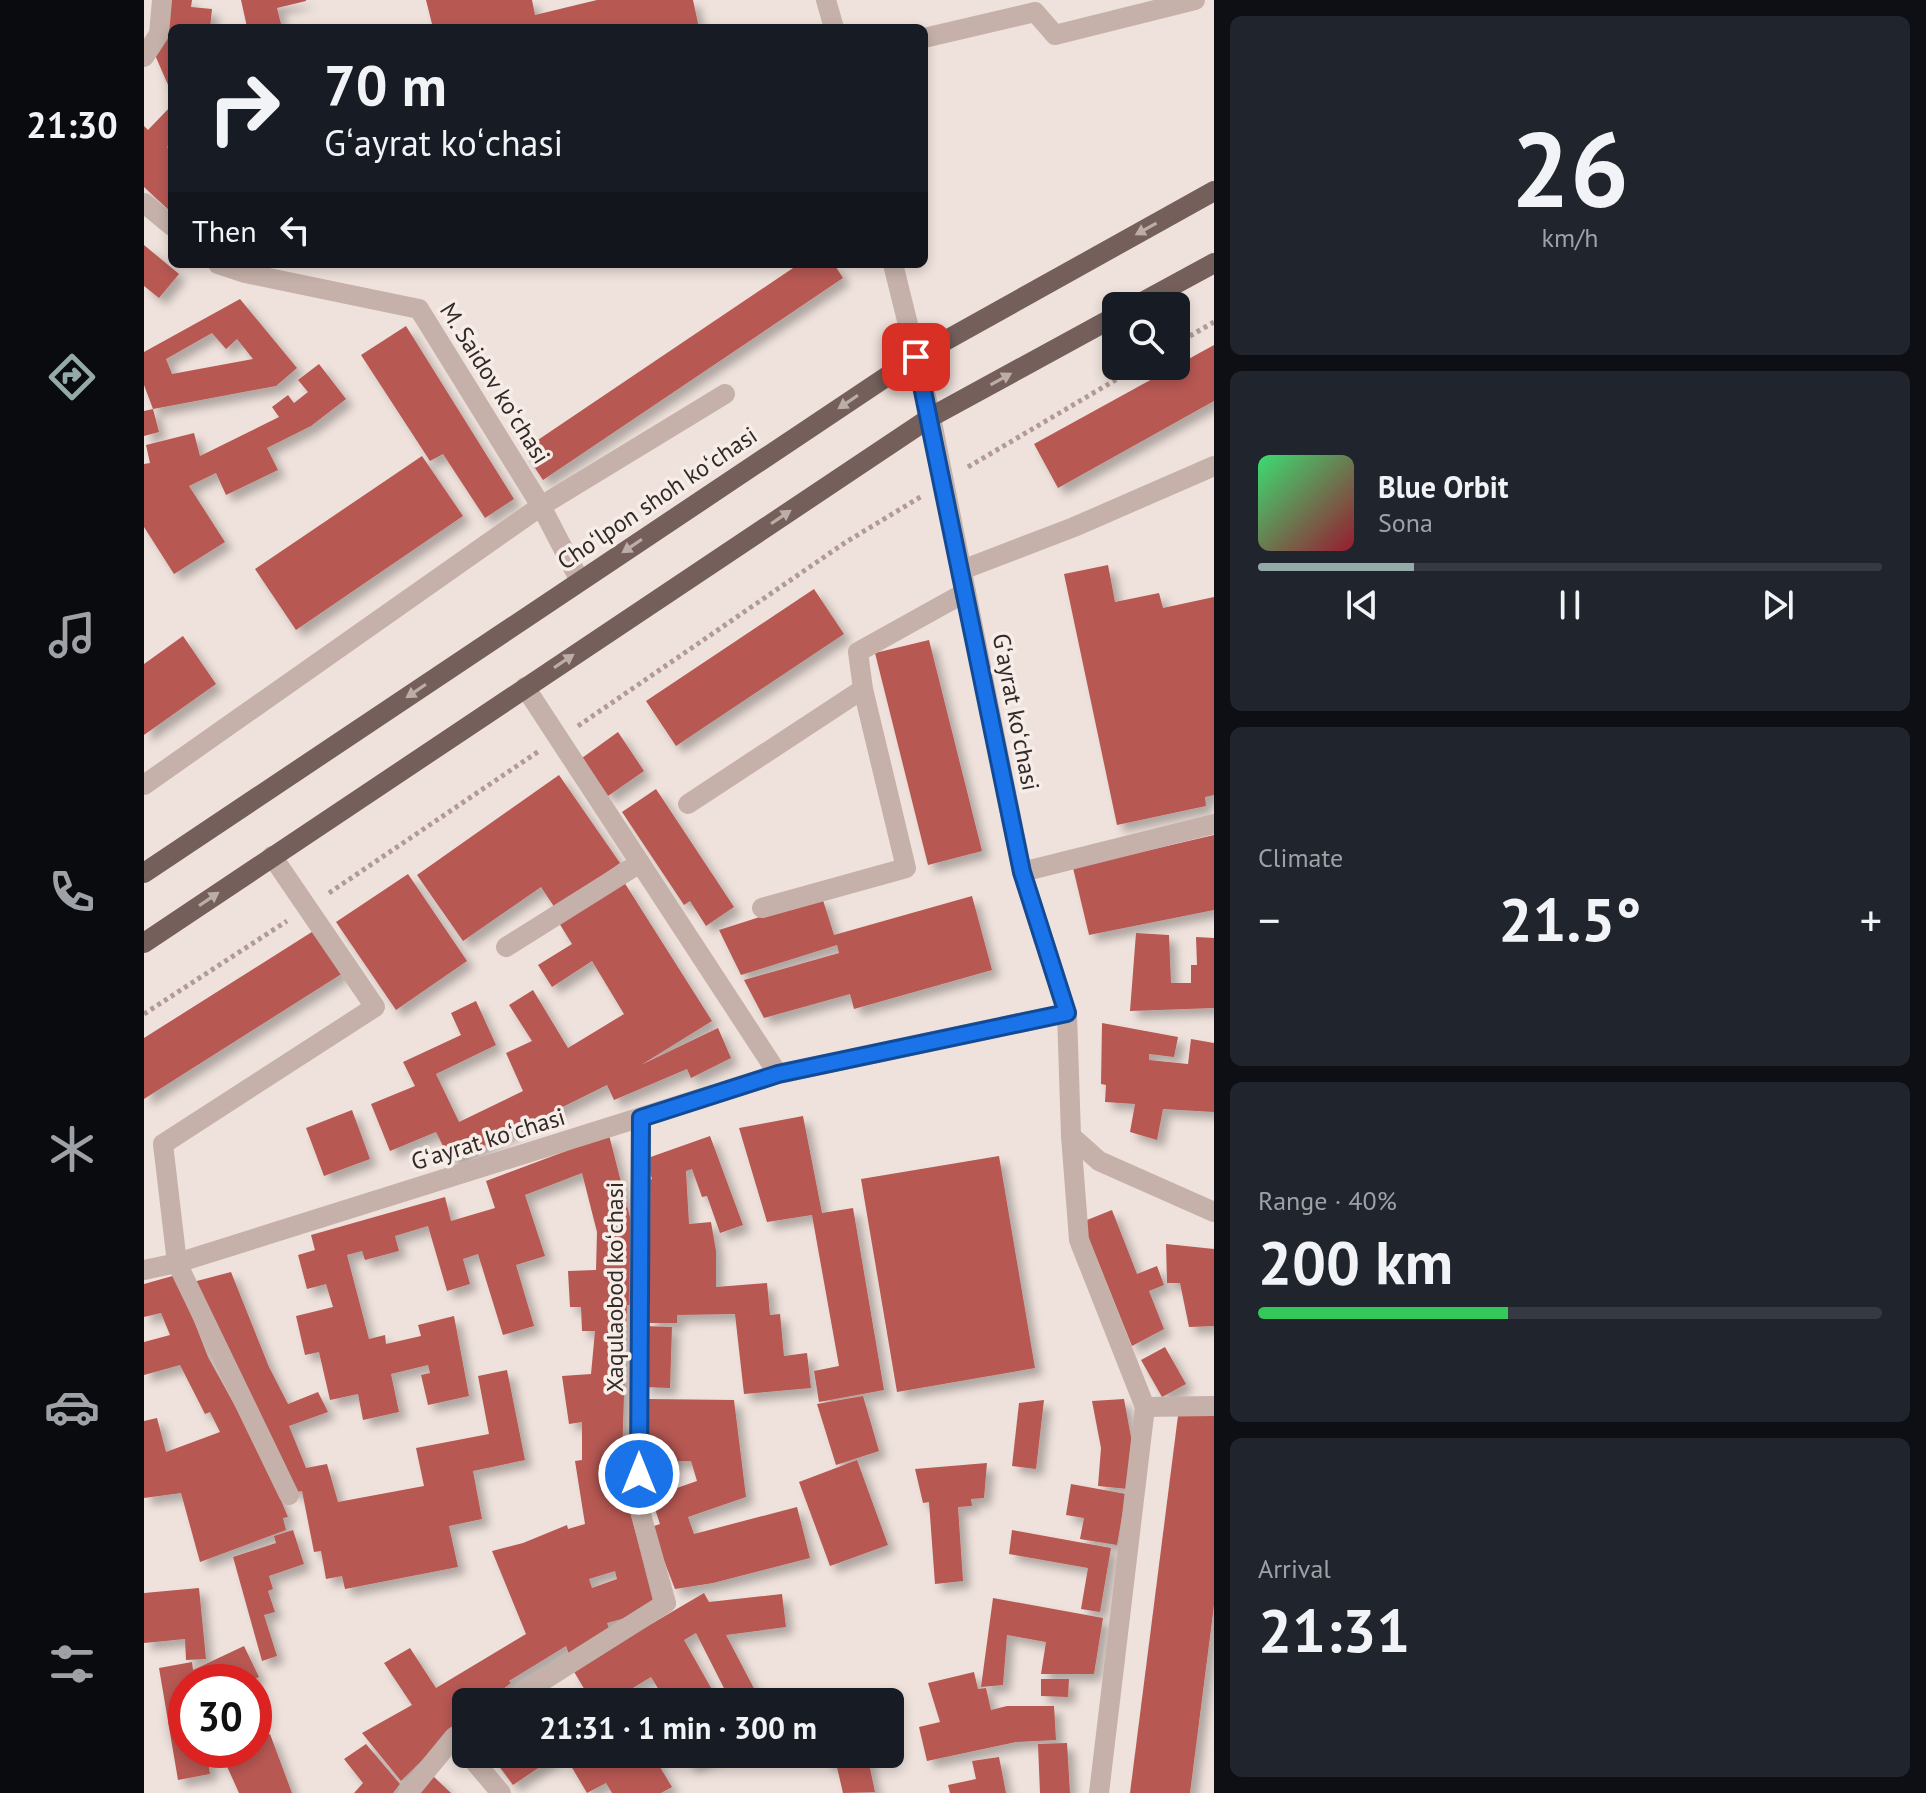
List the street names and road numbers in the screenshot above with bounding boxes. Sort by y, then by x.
street label: M. Saidov koʻchasi [433,297,557,469]
street label: Choʻlpon shoh koʻchasi [551,419,763,577]
street label: Gʻayrat koʻchasi [986,631,1046,793]
street label: Gʻayrat koʻchasi [407,1101,569,1177]
street label: Xaqulaobod koʻchasi [599,1182,630,1392]

